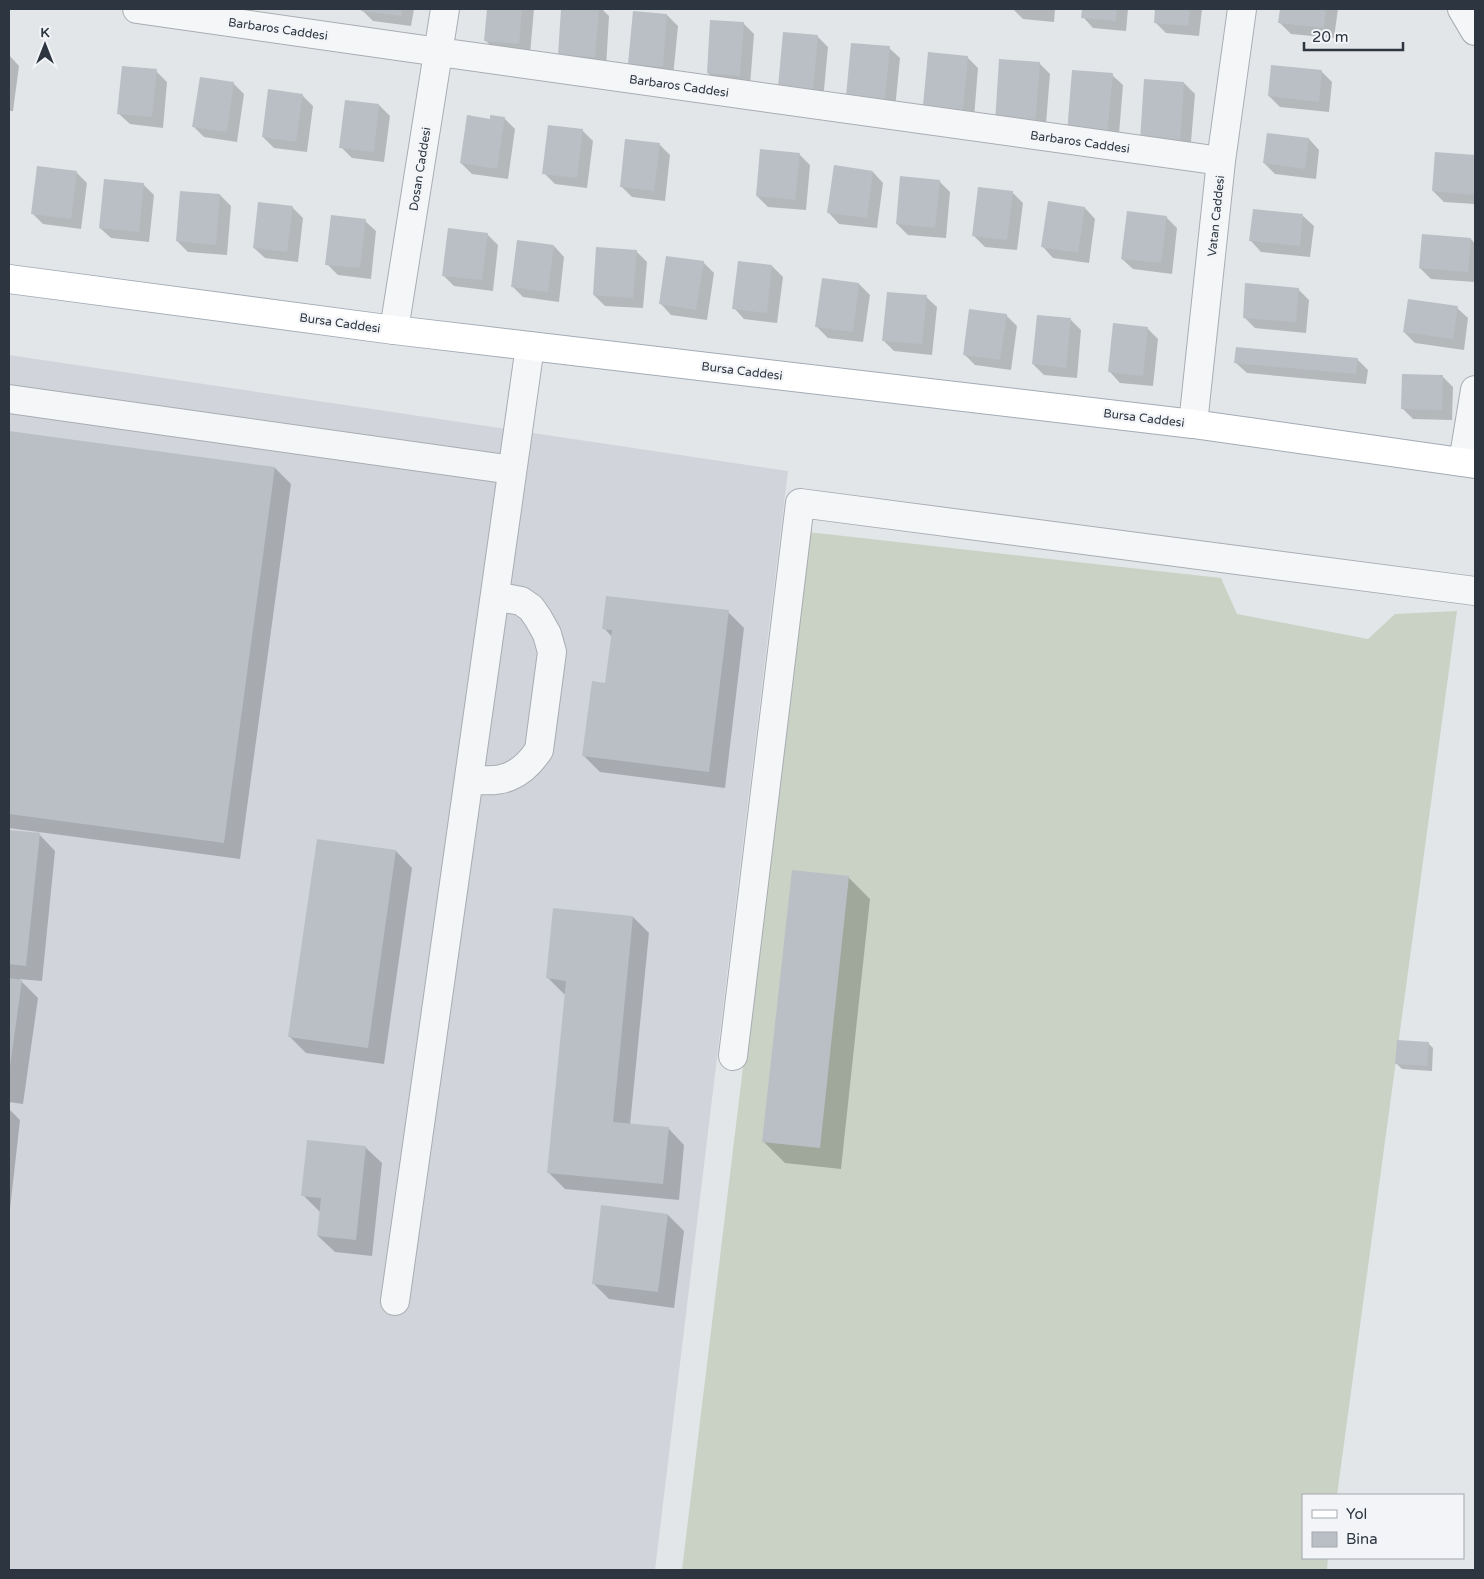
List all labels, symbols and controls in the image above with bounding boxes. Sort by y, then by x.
street label: Barbaros Caddesi [227,15,329,43]
north arrow [20,20,70,70]
scale bar [1304,20,1403,52]
text: K [40,24,50,41]
text: 20 m [1312,28,1349,46]
street label: Barbaros Caddesi [628,72,730,100]
street label: Dosan Caddesi [406,126,434,212]
street label: Barbaros Caddesi [1029,128,1131,156]
street label: Vatan Caddesi [1205,175,1227,257]
street label: Bursa Caddesi [299,310,381,336]
street label: Bursa Caddesi [701,359,783,383]
street label: Bursa Caddesi [1103,406,1185,430]
legend [1302,1494,1464,1559]
text: Yol [1346,1505,1367,1523]
text: Bina [1346,1530,1378,1548]

